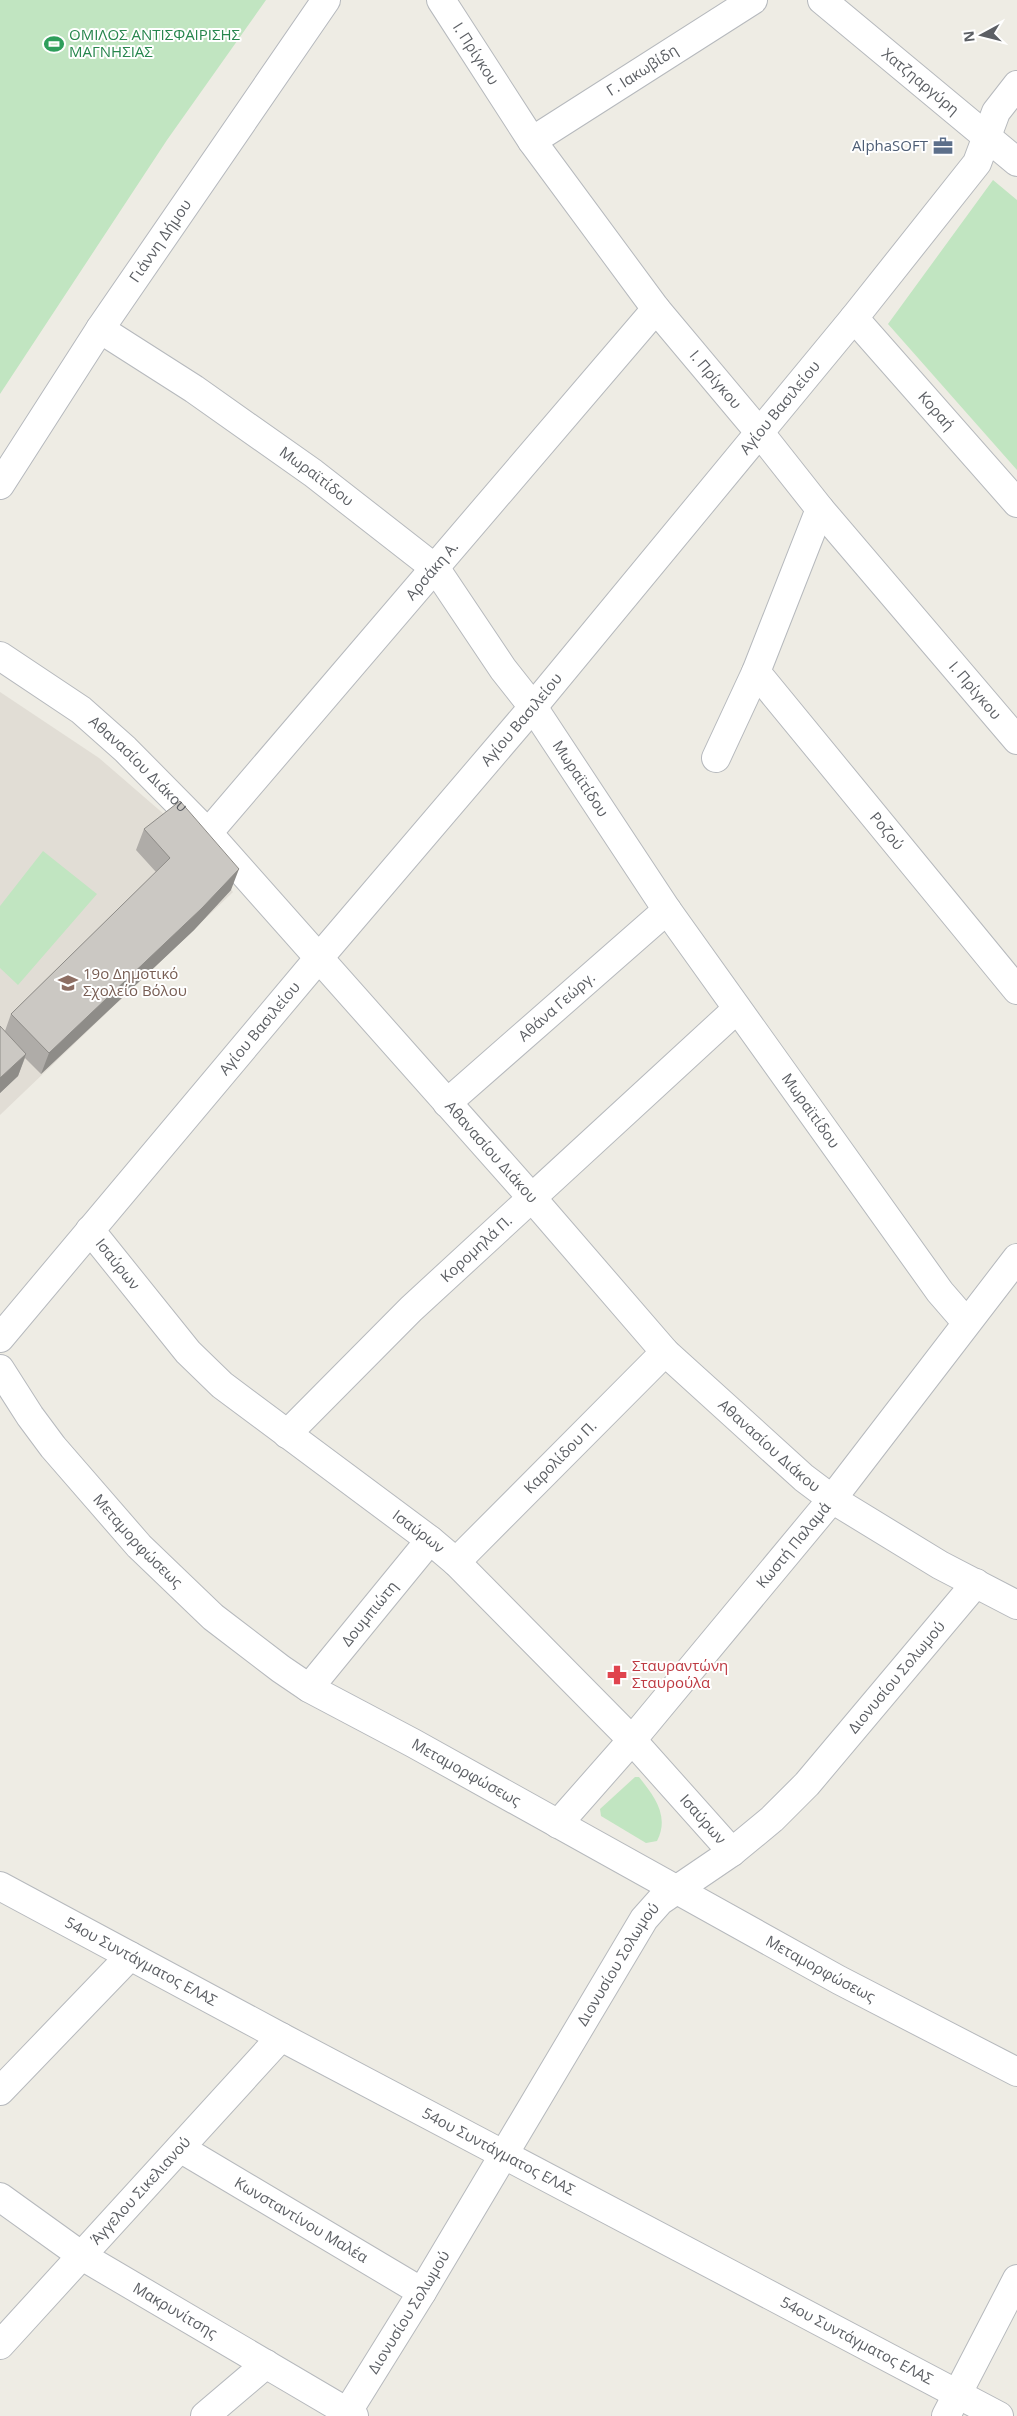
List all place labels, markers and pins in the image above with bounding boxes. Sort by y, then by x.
place label: ΟΜΙΛΟΣ ΑΝΤΙΣΦΑΙΡΙΣΗΣ ΜΑΓΝΗΣΙΑΣ [69,24,241,61]
sports icon: ΟΜΙΛΟΣ ΑΝΤΙΣΦΑΙΡΙΣΗΣ ΜΑΓΝΗΣΙΑΣ [43,33,65,55]
place label: AlphaSOFT [852,135,929,155]
office icon: AlphaSOFT [932,135,954,157]
place label: 19ο Δημοτικό Σχολείο Βόλου [83,963,187,1000]
school or university icon: 19ο Δημοτικό Σχολείο Βόλου [57,972,79,994]
place label: Σταυραντώνη Σταυρούλα [632,1655,728,1692]
pharmacy icon: Σταυραντώνη Σταυρούλα [606,1664,628,1686]

